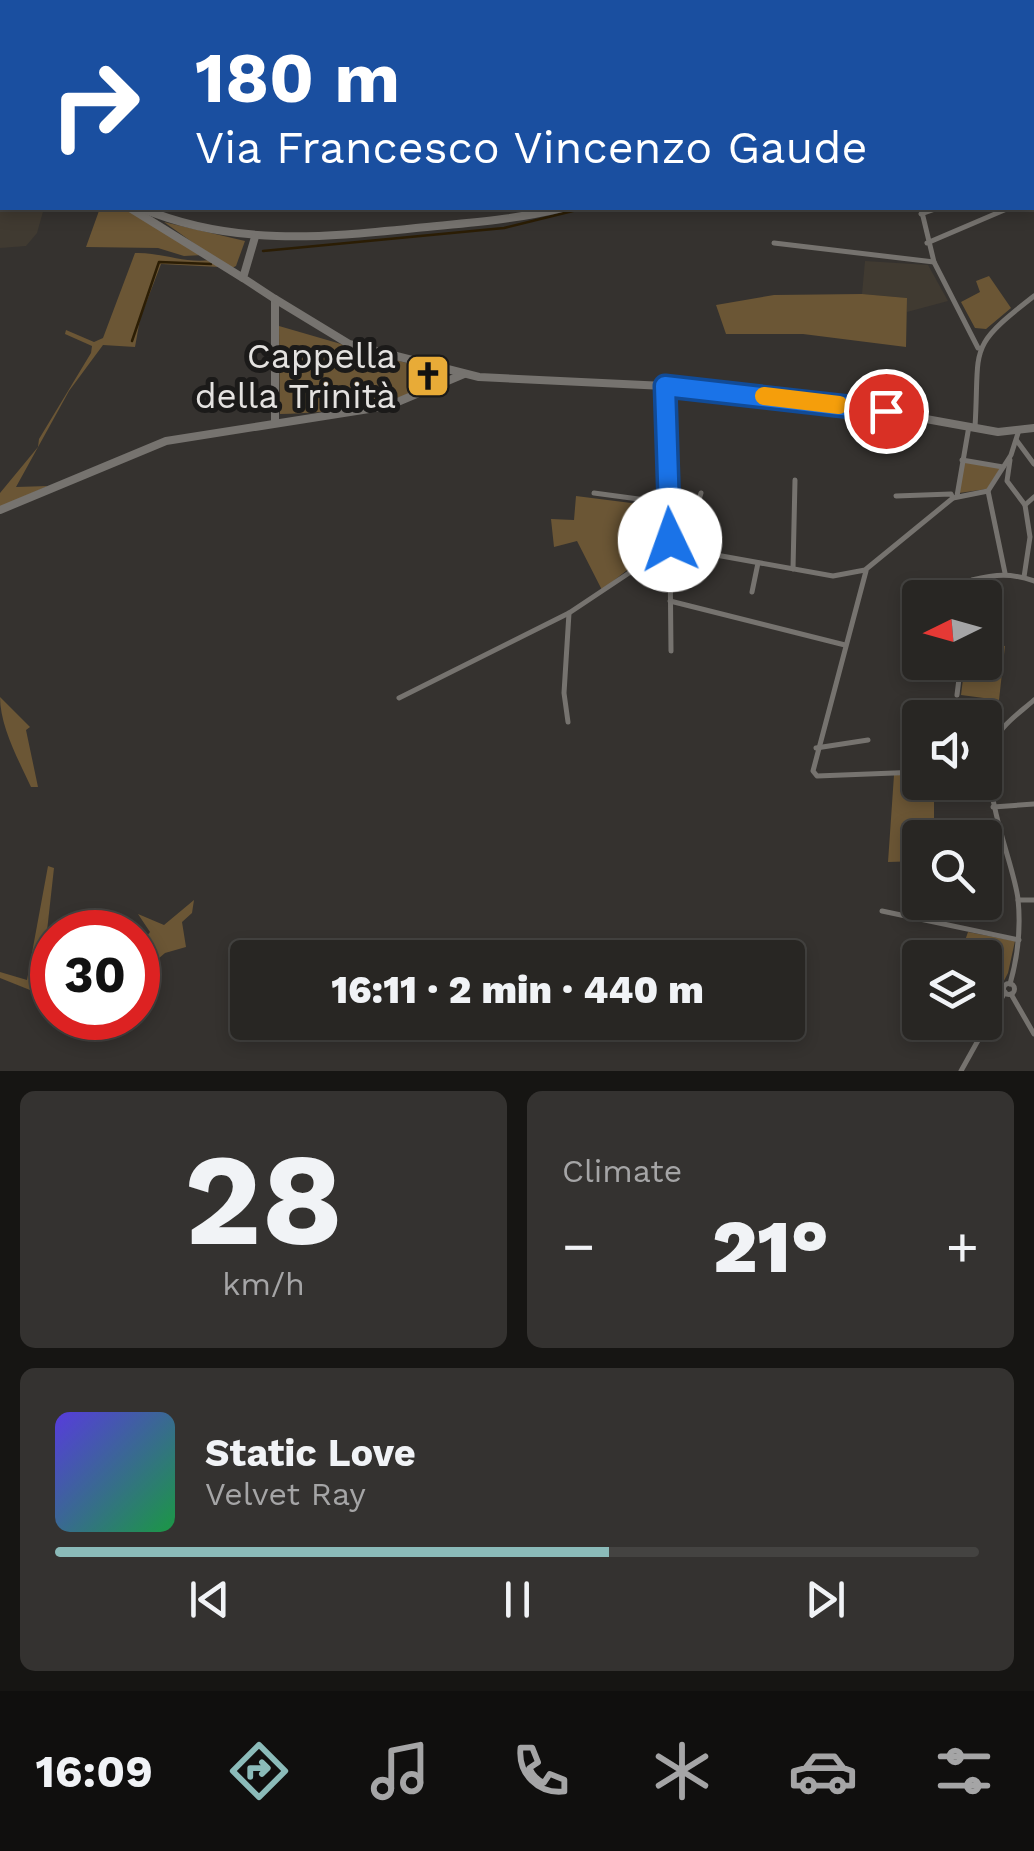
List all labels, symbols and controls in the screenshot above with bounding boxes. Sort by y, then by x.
text: 180 m [195,37,400,119]
icon: right [30,40,160,170]
text: Via Francesco Vincenzo Gaude [195,121,867,174]
place label: Cappella della Trinità [195,335,396,417]
church icon: Cappella della Trinità [405,353,451,399]
pin [844,369,929,454]
icon: arrive [859,384,914,439]
position arrow [618,488,722,592]
north arrow [902,580,1002,680]
map controls [902,580,1002,1040]
button: sound [902,700,1002,800]
button: search [902,820,1002,920]
speed limit sign: 30 [30,910,160,1040]
button: layers [902,940,1002,1040]
text: 16:11 · 2 min · 440 m [331,968,704,1012]
text: 28 [184,1123,343,1276]
text: Climate [562,1152,682,1190]
text: 21° [712,1202,829,1290]
text: − [562,1214,595,1278]
text: + [946,1214,979,1278]
text: km/h [222,1265,305,1303]
text: Static Love [205,1431,416,1475]
text: Velvet Ray [205,1475,366,1513]
icon: previous [182,1572,237,1627]
icon: pause [490,1572,545,1627]
icon: next [798,1572,853,1627]
icon: directions [224,1736,294,1806]
icon: music [365,1736,435,1806]
icon: phone [506,1736,576,1806]
icon: climate [647,1736,717,1806]
icon: car [788,1736,858,1806]
icon: filters [929,1736,999,1806]
text: 16:09 [35,1745,153,1798]

